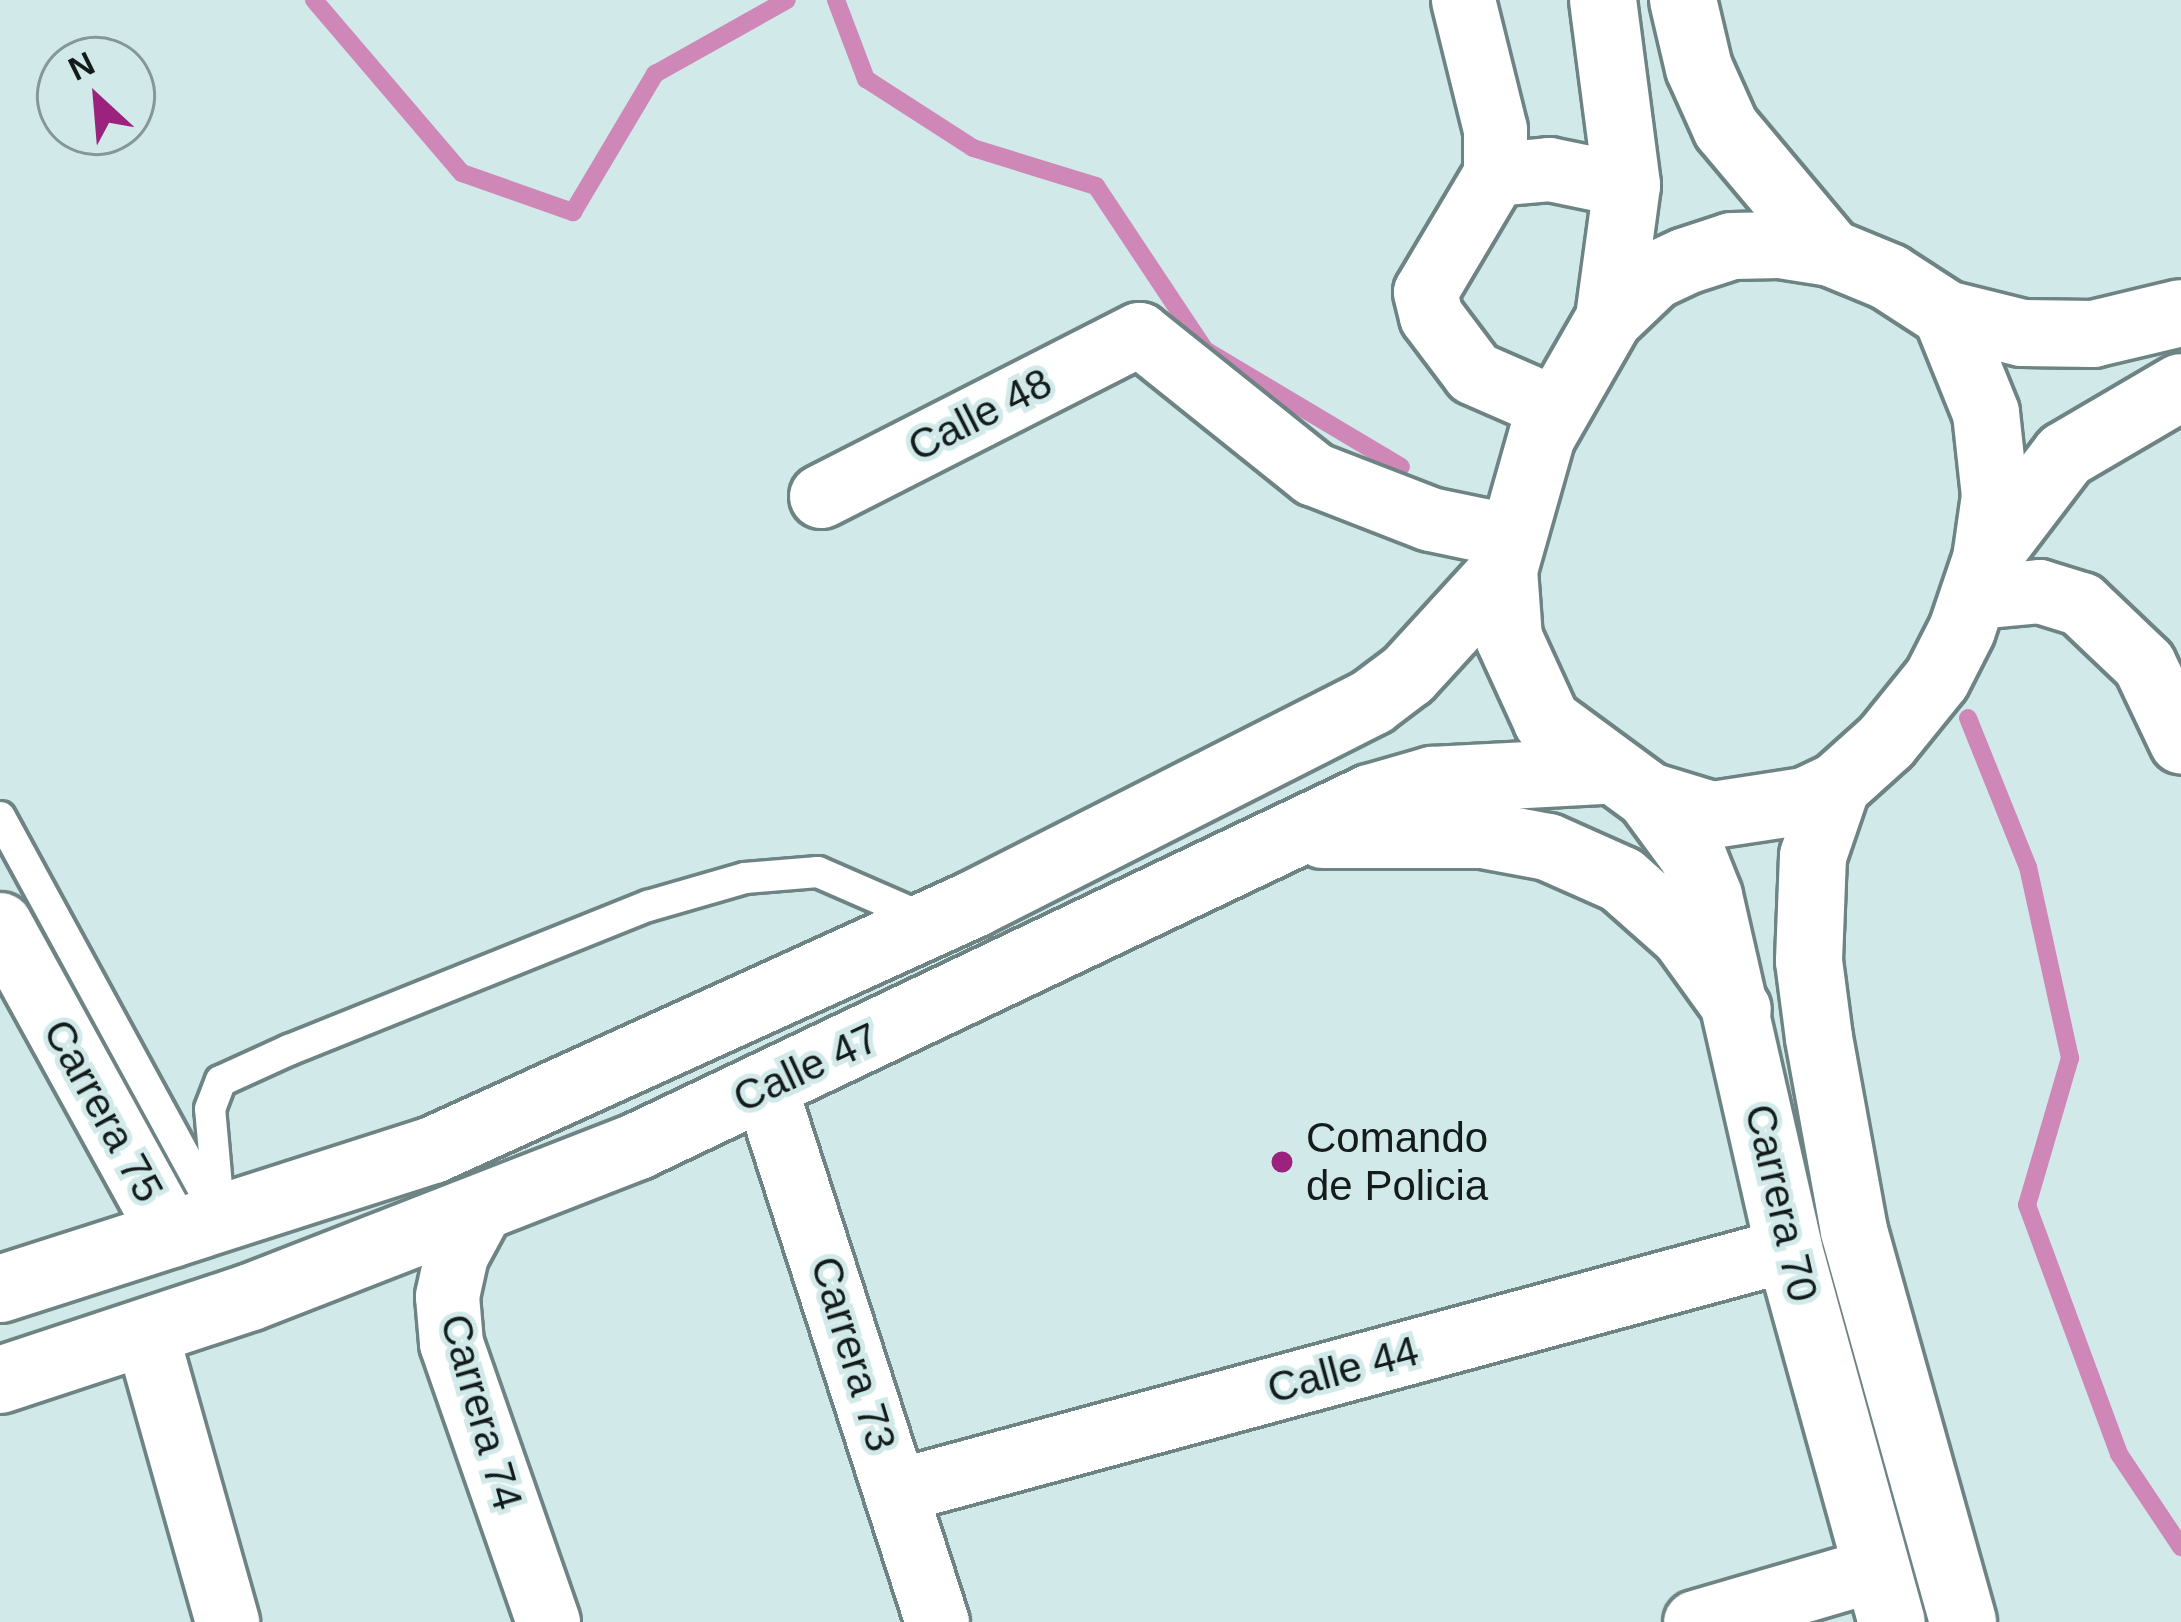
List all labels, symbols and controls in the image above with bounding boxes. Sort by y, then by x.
north arrow [36,36,156,156]
text: N [62,44,100,88]
street label: Calle 48 [900,358,1060,472]
street label: Carrera 75 [32,1011,174,1211]
street label: Calle 47 [726,1013,886,1123]
street label: Carrera 70 [1734,1100,1828,1306]
place label: Comando de Policia [1306,1113,1488,1212]
marker: Comando de Policia [1269,1149,1295,1175]
street label: Carrera 73 [800,1251,906,1457]
street label: Carrera 74 [429,1309,533,1515]
street label: Calle 44 [1262,1326,1424,1414]

